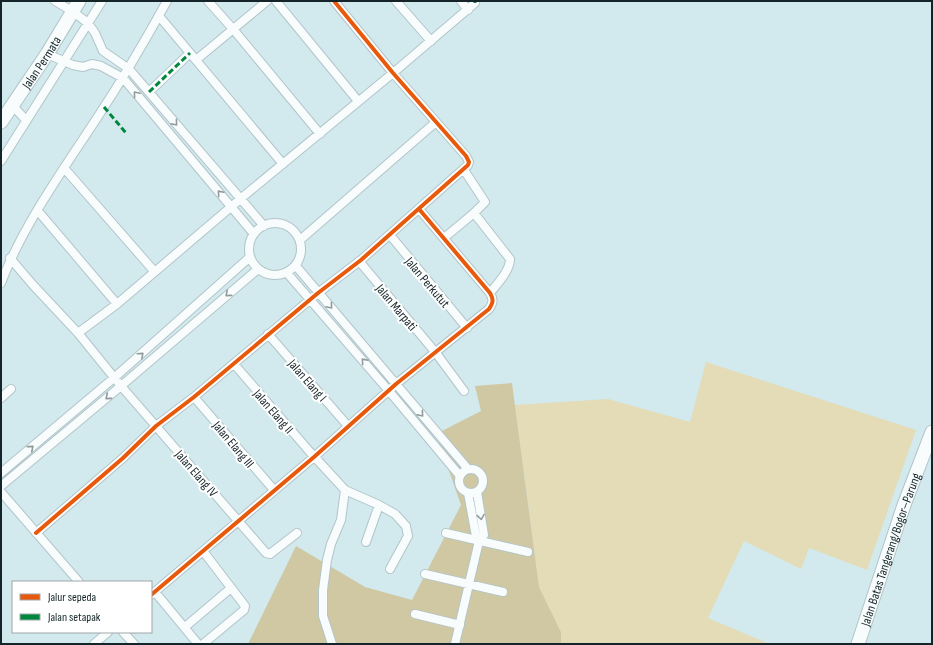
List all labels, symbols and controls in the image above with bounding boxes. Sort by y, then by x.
street label: Jalan Permata [18,34,65,93]
one-way arrow [134,91,141,98]
one-way arrow [171,119,178,126]
one-way arrow [218,190,225,198]
street label: Jalan Perkutut [401,253,453,311]
street label: Jalan Marpati [371,280,420,334]
one-way arrow [226,290,233,297]
one-way arrow [325,302,332,309]
one-way arrow [136,352,143,359]
street label: Jalan Elang I [284,355,330,405]
one-way arrow [361,358,368,366]
street label: Jalan Elang II [249,385,297,437]
one-way arrow [106,392,113,399]
one-way arrow [416,409,424,417]
street label: Jalan Elang III [208,417,257,471]
one-way arrow [26,445,34,452]
street label: Jalan Elang IV [171,446,221,500]
street label: Jalan Batas Tangerang/Bogor–Parung [857,471,925,629]
one-way arrow [476,514,485,520]
legend [12,581,152,633]
text: Jalur sepeda [47,590,97,605]
text: Jalan setapak [47,610,101,625]

